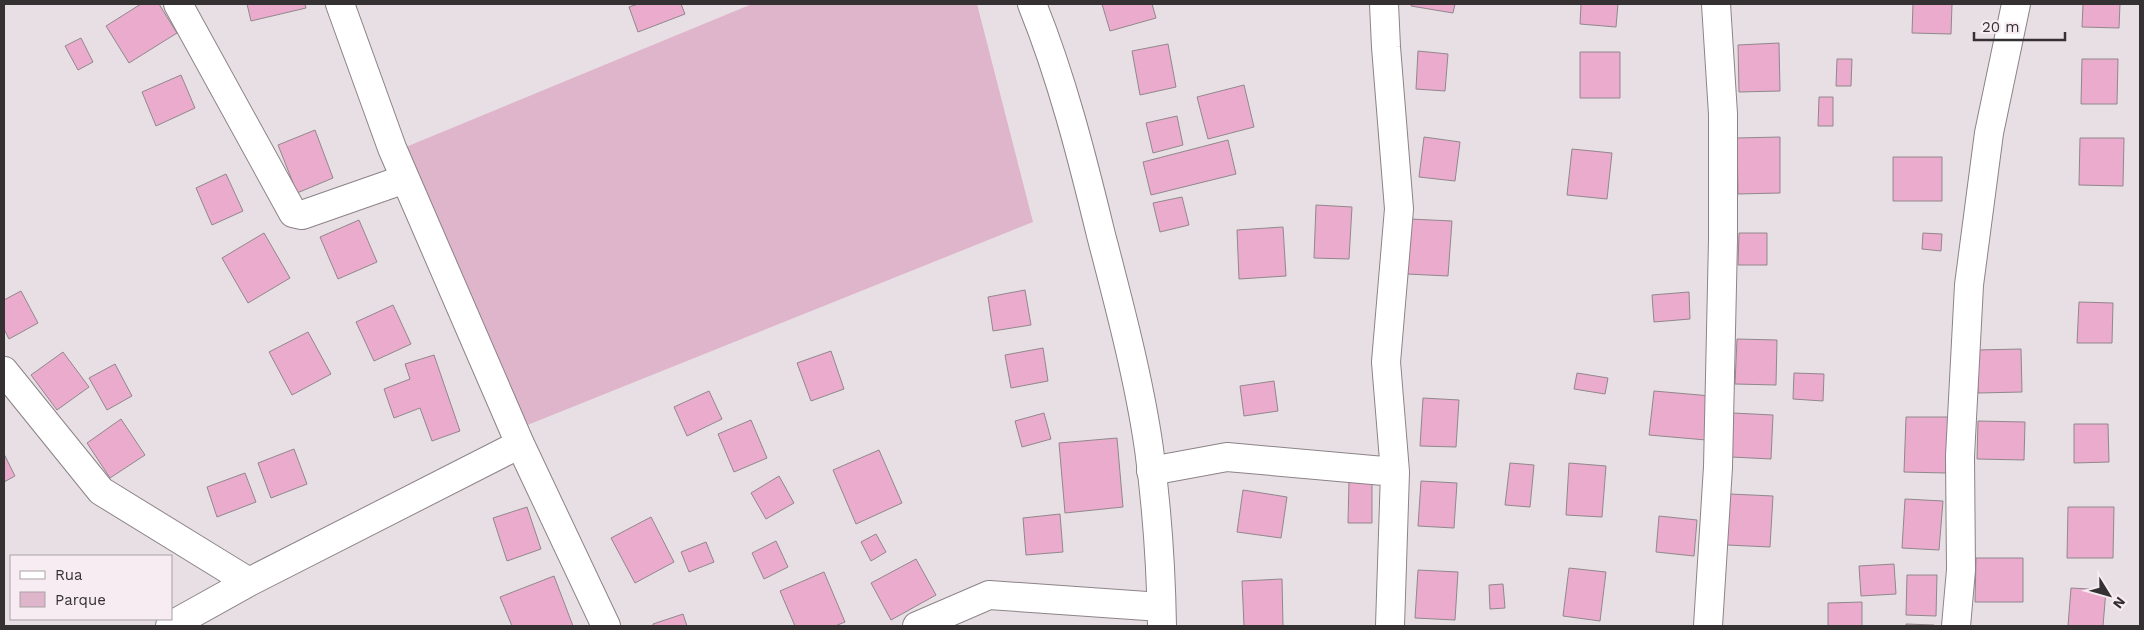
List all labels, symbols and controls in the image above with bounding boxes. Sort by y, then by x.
scale bar [1974,10,2065,42]
text: 20 m [1982,18,2020,36]
legend [10,555,172,620]
text: Rua [55,566,83,584]
north arrow [2084,570,2134,620]
text: Parque [55,591,106,609]
text: N [2110,594,2129,612]

